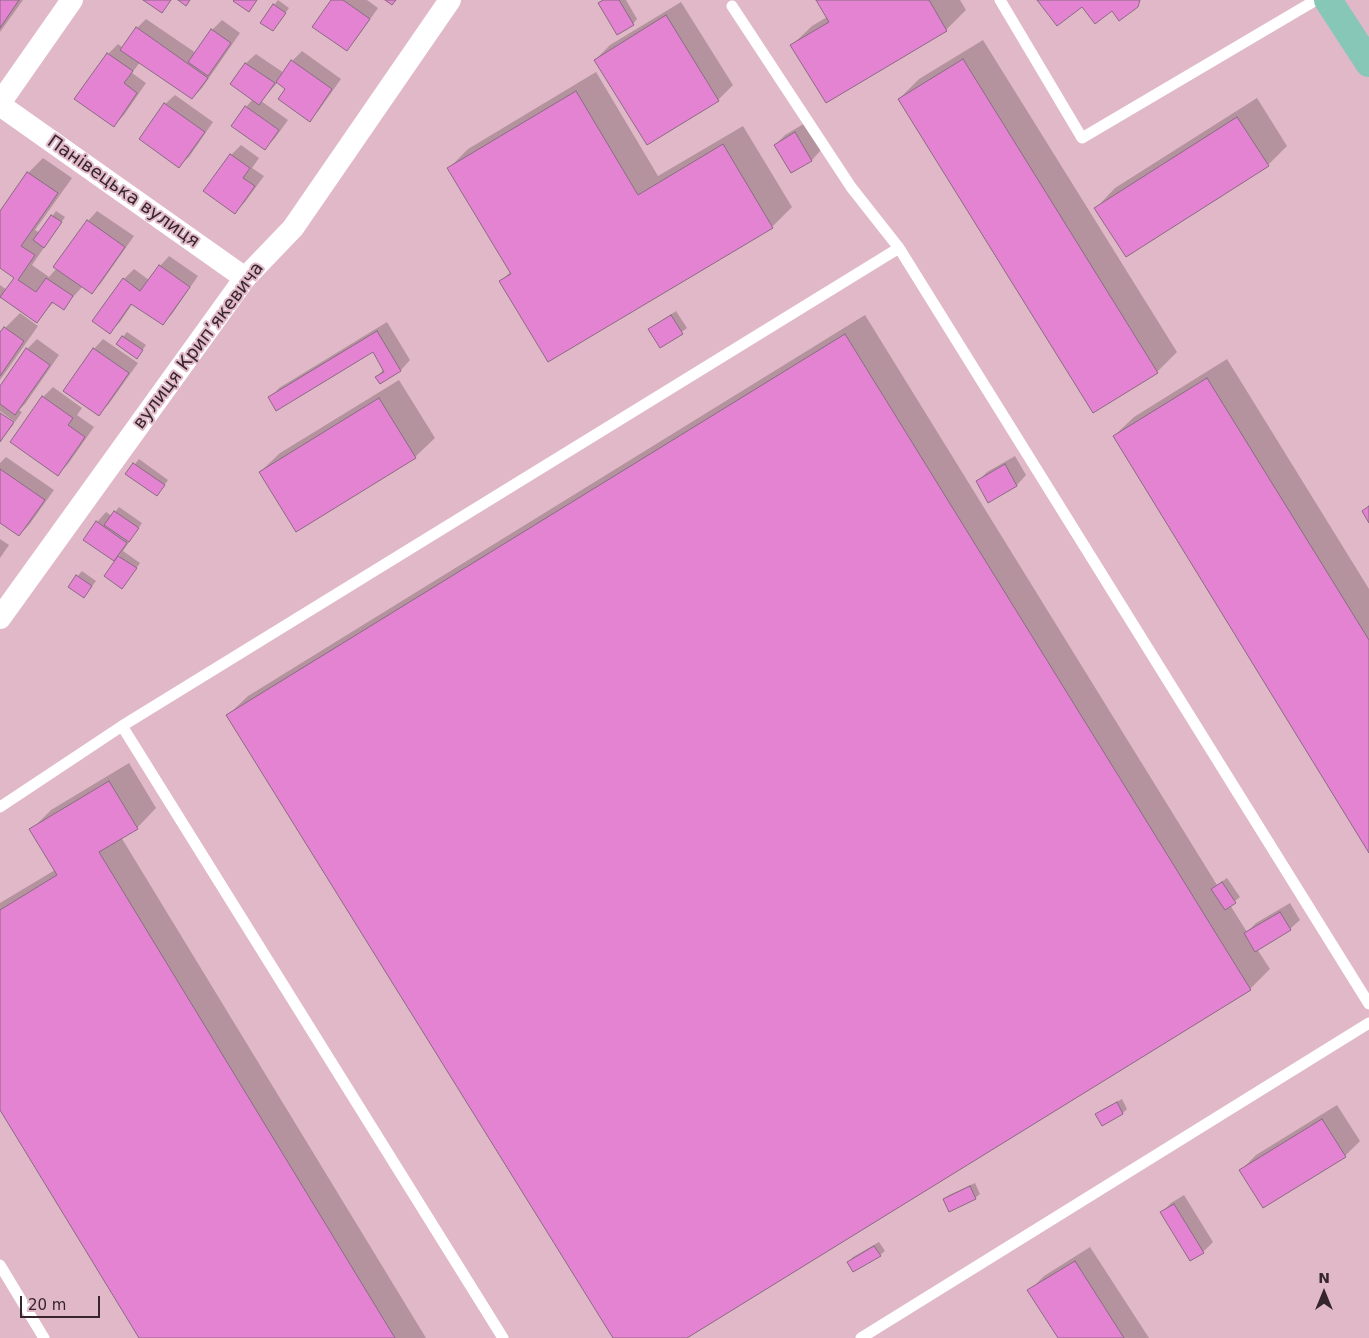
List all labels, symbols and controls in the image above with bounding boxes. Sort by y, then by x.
street label: Панівецька вулиця [43,131,203,253]
street label: вулиця Крипʼякевича [129,258,269,434]
north arrow [1299,1268,1349,1318]
text: N [1318,1270,1330,1286]
scale bar [22,1286,102,1318]
text: 20 m [28,1296,66,1314]

